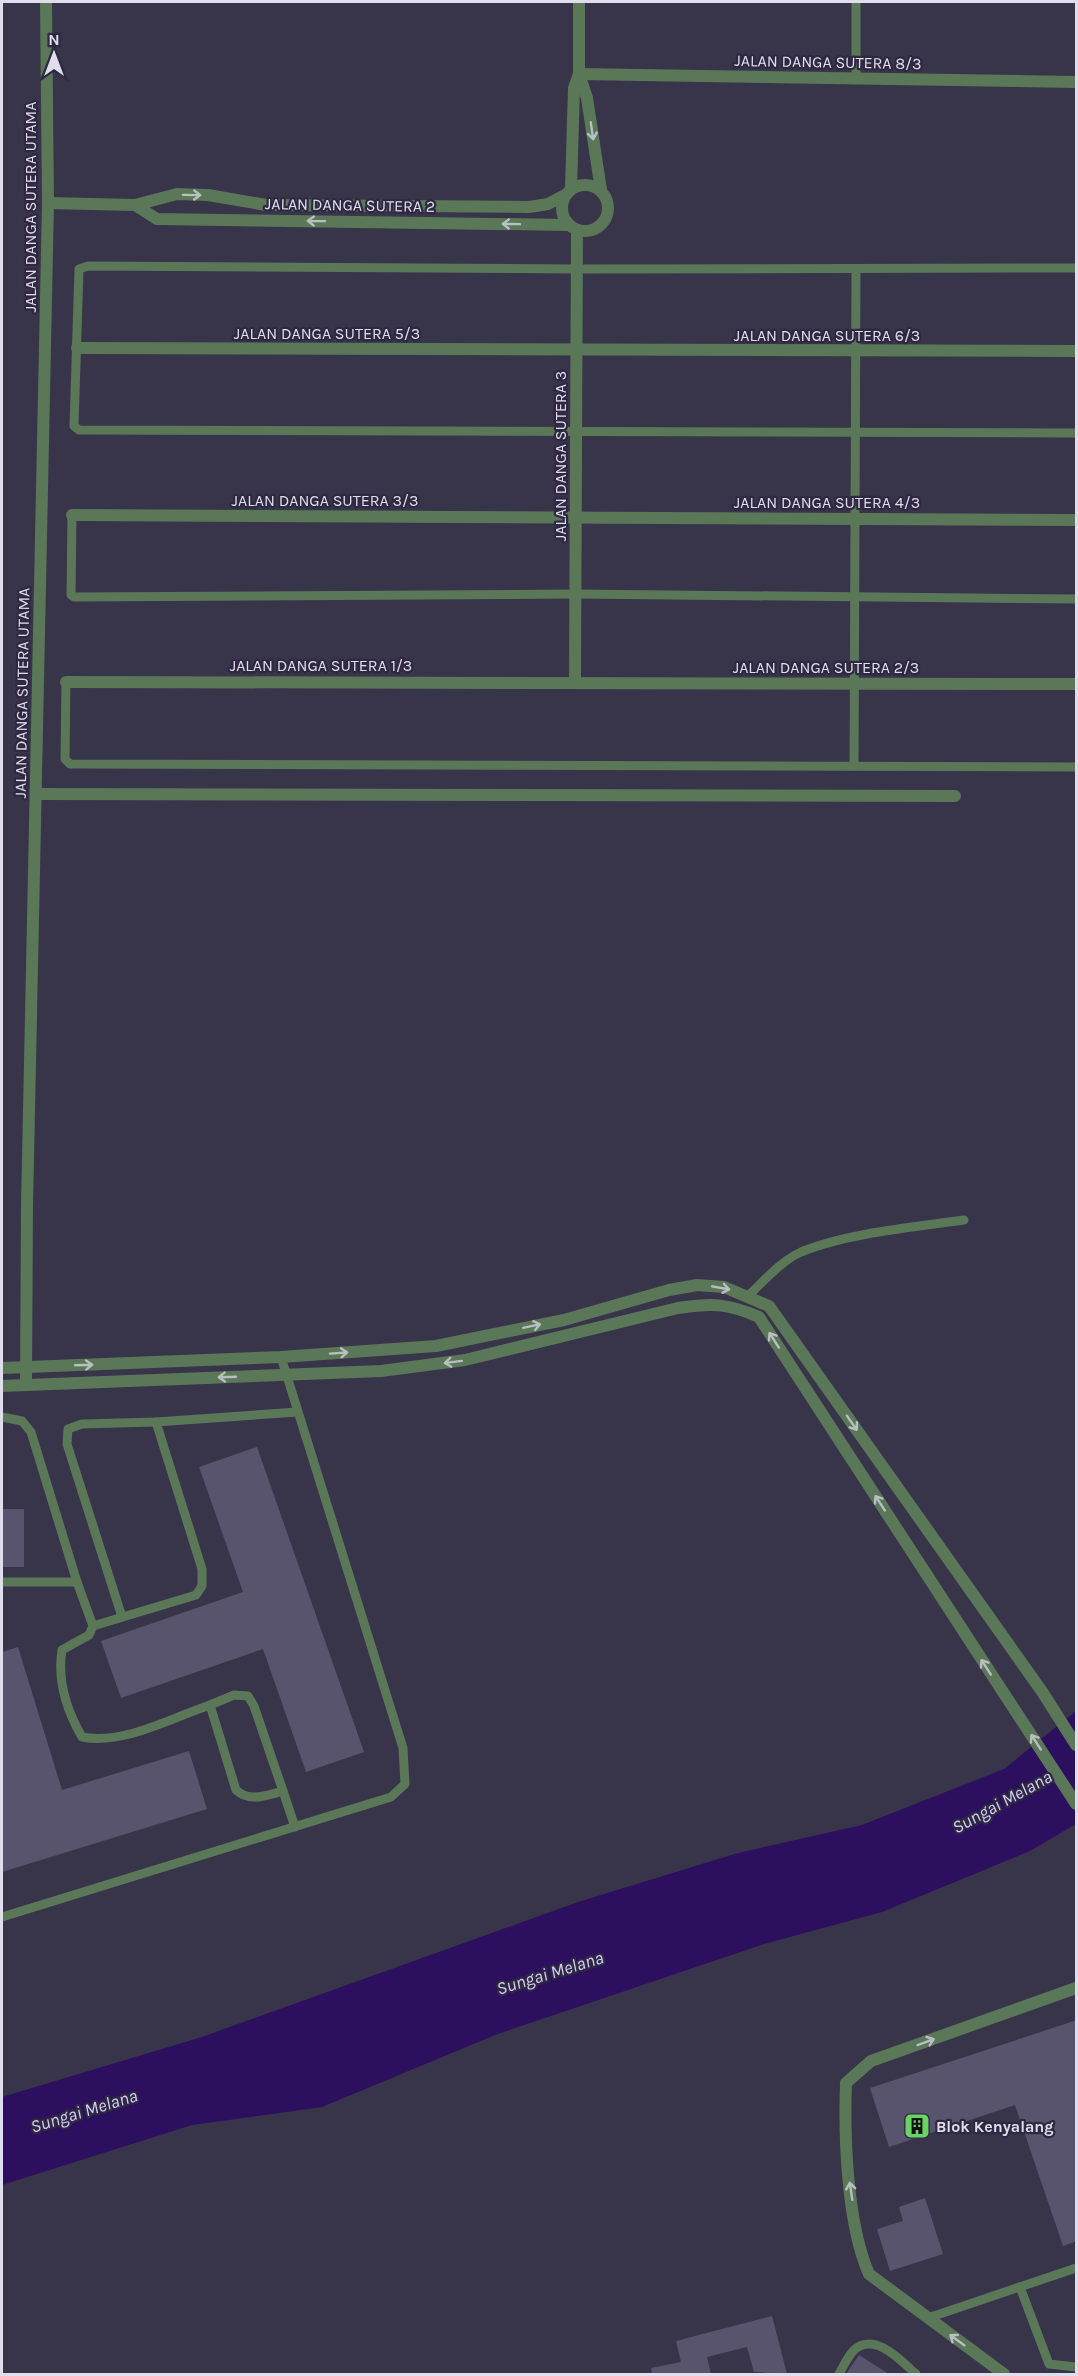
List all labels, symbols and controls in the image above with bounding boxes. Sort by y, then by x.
north arrow [24,24,84,84]
text: N [48,30,60,49]
street label: JALAN DANGA SUTERA 8/3 [734,51,922,73]
street label: JALAN DANGA SUTERA UTAMA [21,102,40,312]
one-way arrow [586,120,597,140]
one-way arrow [181,189,201,200]
street label: JALAN DANGA SUTERA 2 [265,194,435,216]
one-way arrow [306,216,326,227]
one-way arrow [501,218,521,230]
street label: JALAN DANGA SUTERA 5/3 [234,324,420,343]
street label: JALAN DANGA SUTERA 6/3 [734,326,920,345]
street label: JALAN DANGA SUTERA 3 [551,371,570,541]
street label: JALAN DANGA SUTERA 3/3 [232,491,418,510]
street label: JALAN DANGA SUTERA 4/3 [734,493,920,512]
street label: JALAN DANGA SUTERA UTAMA [11,587,33,799]
street label: JALAN DANGA SUTERA 1/3 [230,656,412,675]
street label: JALAN DANGA SUTERA 2/3 [733,658,919,677]
one-way arrow [711,1283,730,1294]
one-way arrow [522,1320,541,1332]
one-way arrow [767,1332,779,1349]
one-way arrow [329,1347,348,1358]
one-way arrow [444,1356,464,1367]
one-way arrow [73,1359,93,1370]
one-way arrow [217,1371,237,1382]
one-way arrow [846,1415,858,1431]
one-way arrow [874,1496,886,1512]
one-way arrow [980,1659,992,1676]
one-way arrow [1030,1735,1042,1751]
water label: Sungai Melana [948,1766,1056,1838]
water label: Sungai Melana [494,1946,606,2000]
one-way arrow [916,2035,935,2046]
water label: Sungai Melana [28,2084,140,2138]
building icon: Blok Kenyalang [902,2111,932,2141]
place label: Blok Kenyalang [936,2117,1054,2136]
one-way arrow [846,2182,857,2201]
one-way arrow [949,2334,965,2347]

